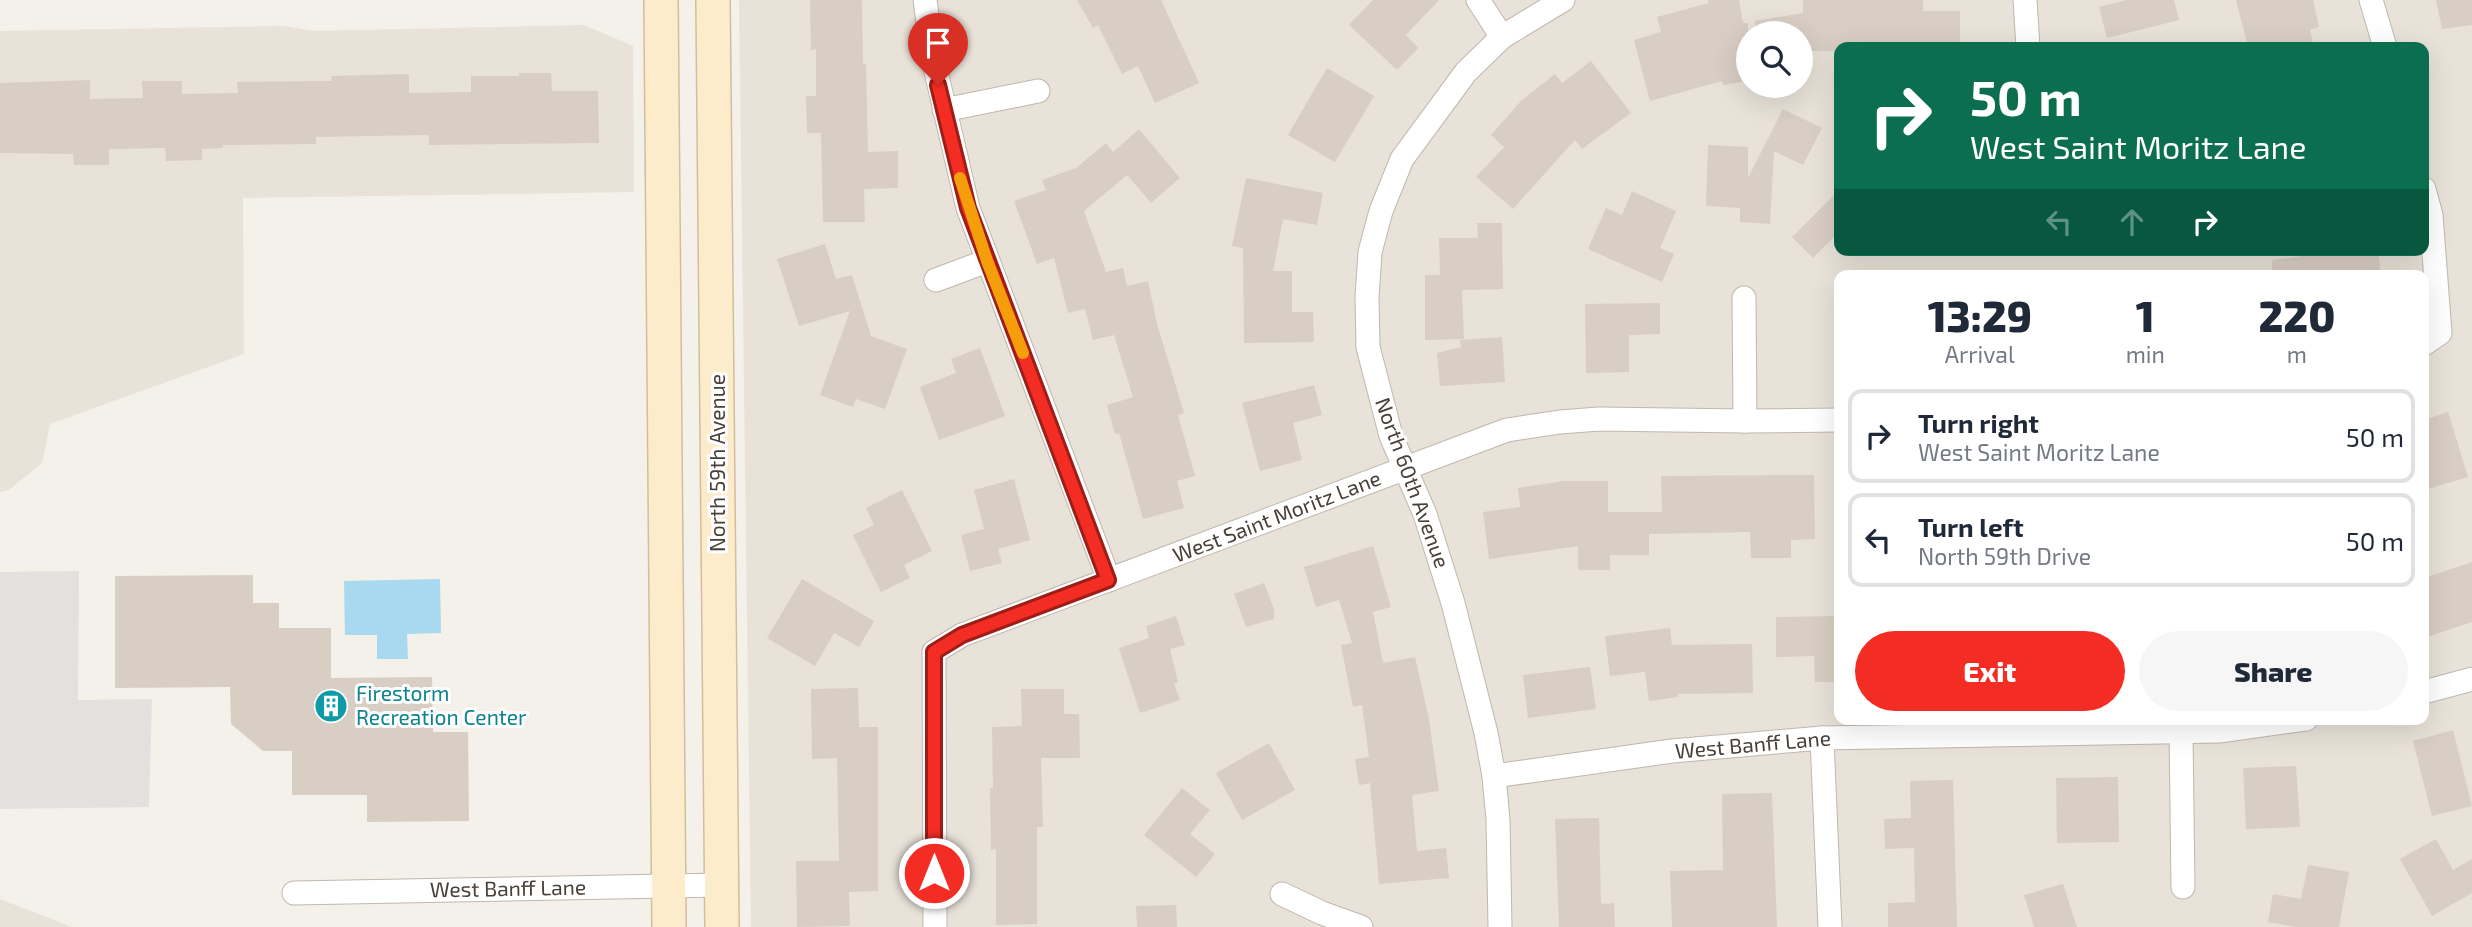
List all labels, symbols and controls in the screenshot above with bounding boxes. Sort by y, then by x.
pin [908,13,968,85]
map controls [1736,21,1813,98]
button: search [1736,21,1813,98]
icon: arrive [919,24,957,62]
text: 50 m [1970,67,2082,126]
icon: right [1855,70,1946,161]
text: West Saint Moritz Lane [1970,127,2306,165]
icon: left [2040,203,2078,241]
icon: ahead [2113,203,2151,241]
icon: right [2186,203,2224,241]
text: 13:29 [1928,290,2032,340]
text: 1 [2136,290,2155,340]
text: 220 [2259,290,2335,340]
text: Arrival [1945,340,2015,368]
text: min [2126,340,2165,368]
text: m [2287,340,2307,368]
street label: North 59th Avenue [704,374,729,552]
street label: North 60th Avenue [1371,394,1456,571]
text: Turn right [1918,407,2039,438]
icon: right [1859,417,1897,455]
text: 50 m [2346,421,2404,452]
text: West Saint Moritz Lane [1918,438,2160,466]
street label: West Saint Moritz Lane [1169,464,1384,567]
text: Turn left [1918,511,2024,542]
icon: left [1859,521,1897,559]
text: 50 m [2346,525,2404,556]
text: North 59th Drive [1918,542,2091,570]
button: Exit [1855,631,2125,711]
button: Share [2139,631,2408,711]
place label: Firestorm Recreation Center [356,680,527,729]
building icon: Firestorm Recreation Center [312,687,350,725]
street label: West Banff Lane [1674,724,1832,763]
position arrow [897,836,971,910]
street label: West Banff Lane [430,874,586,901]

